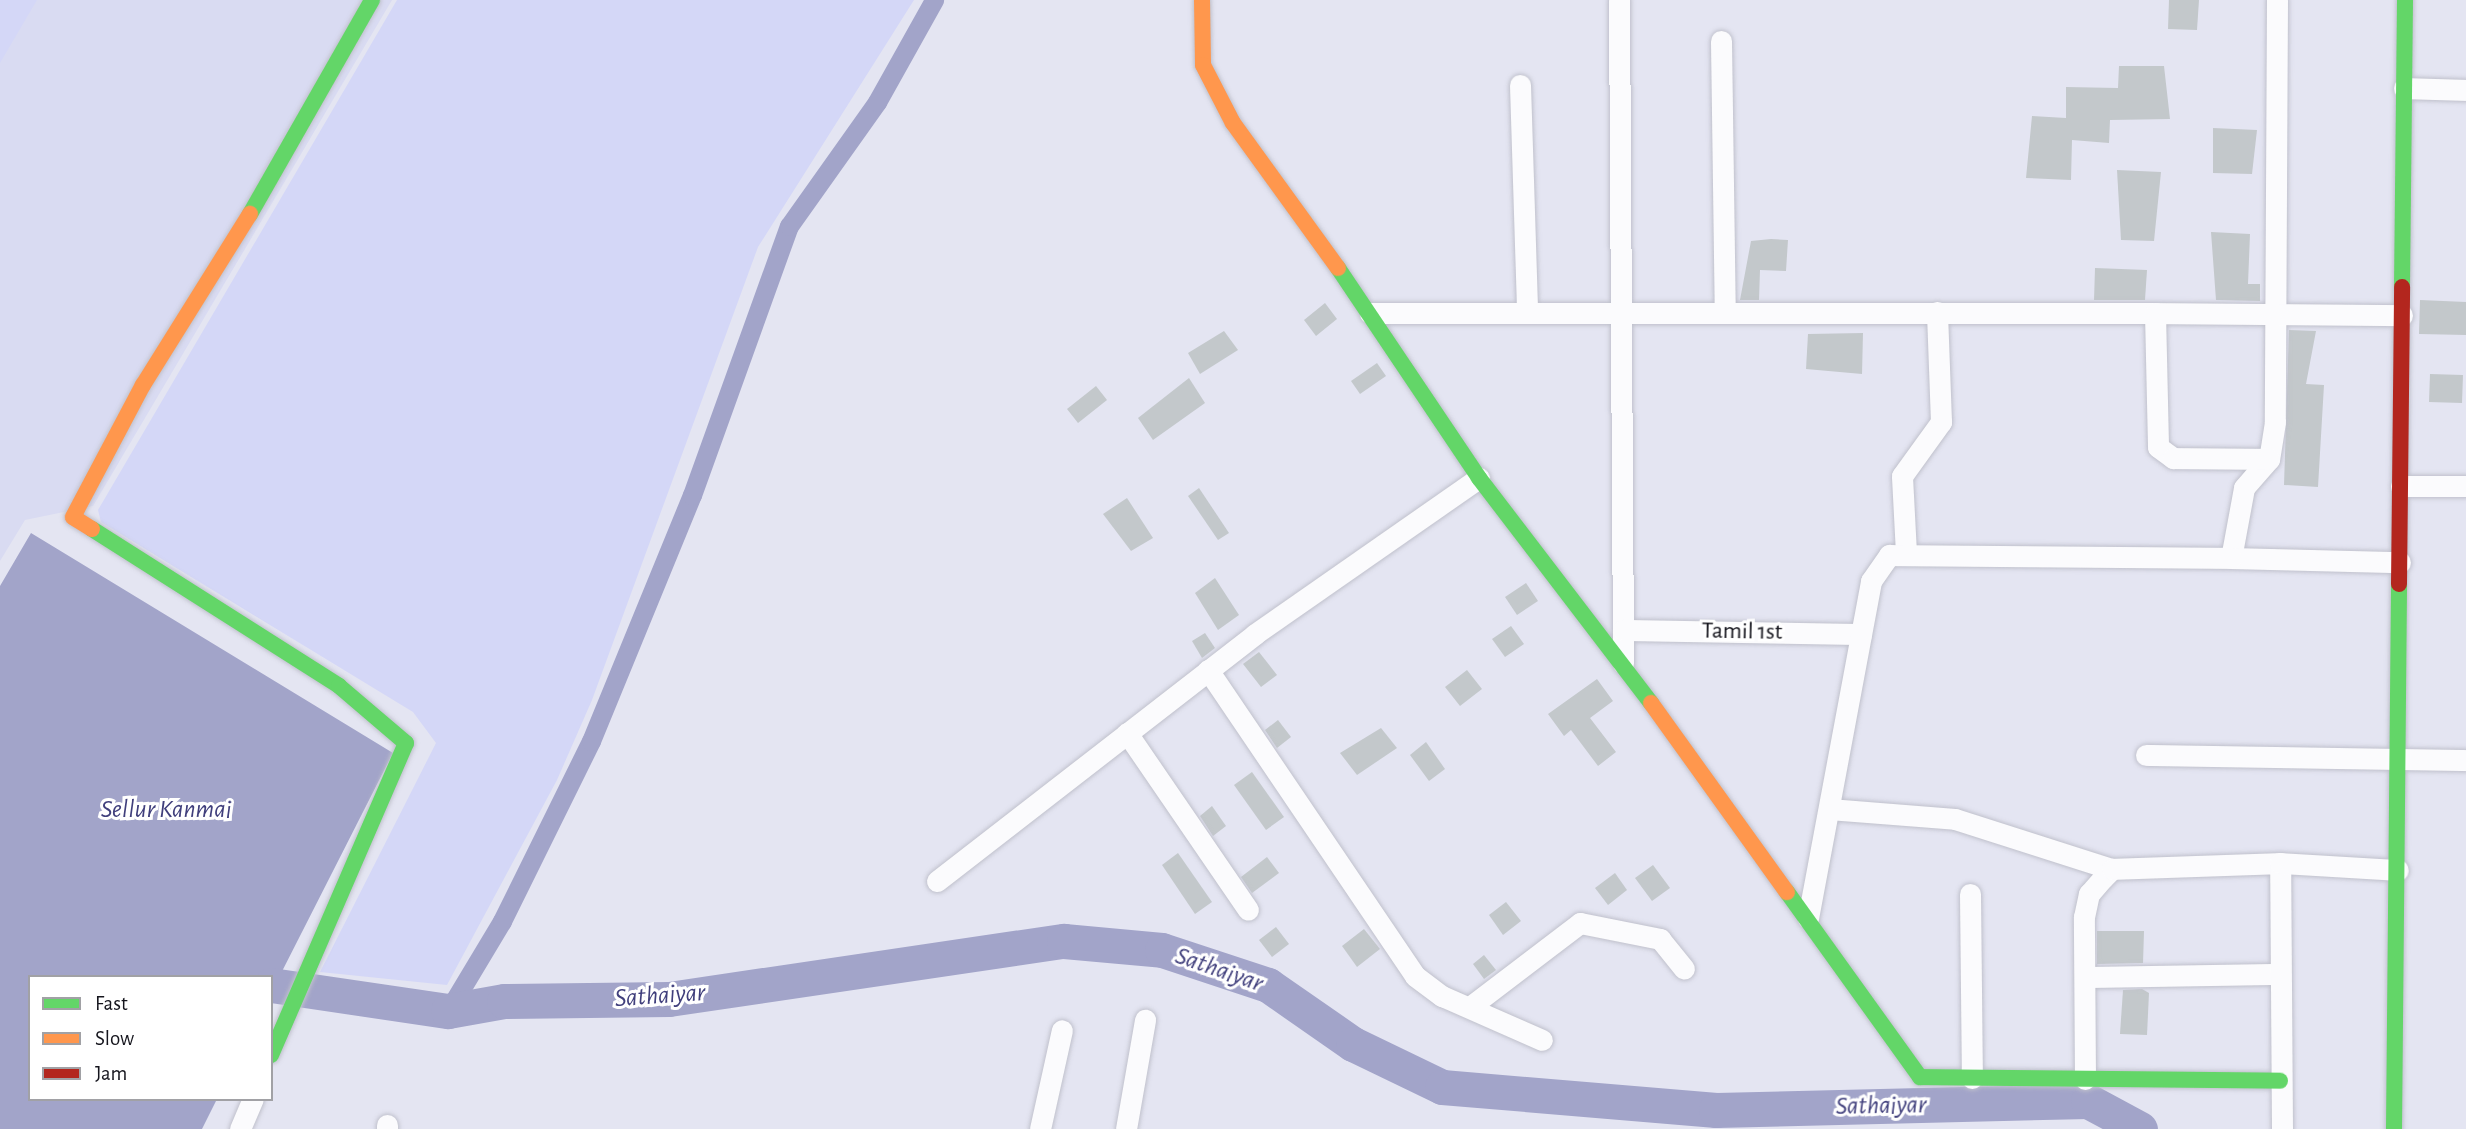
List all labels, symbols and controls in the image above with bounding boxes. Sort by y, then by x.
street label: Tamil 1st [1701,617,1783,647]
water label: Sellur Kanmai [101,794,231,826]
water label: Sathaiyar [1171,940,1267,1000]
legend [28,975,273,1101]
water label: Sathaiyar [614,977,706,1015]
text: Fast [95,993,128,1014]
text: Slow [95,1028,134,1049]
text: Jam [95,1063,127,1084]
water label: Sathaiyar [1835,1090,1927,1122]

